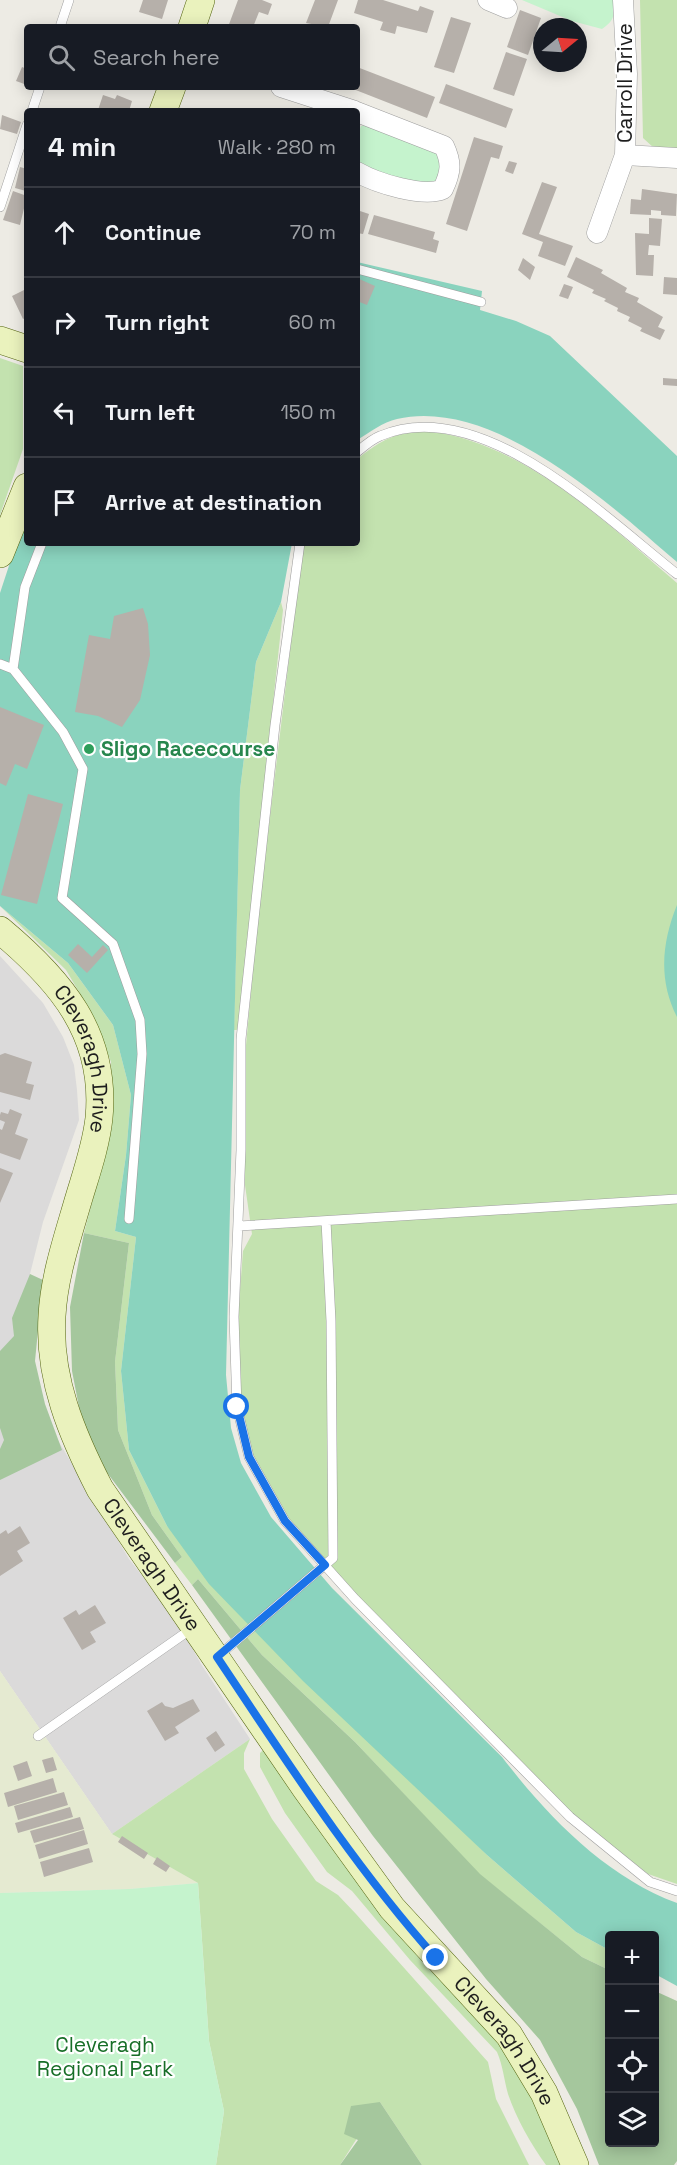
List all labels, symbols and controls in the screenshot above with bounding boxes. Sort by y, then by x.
north arrow [533,18,587,72]
street label: Carroll Drive [611,23,638,143]
search box [24,24,360,90]
icon: search [45,41,78,74]
text: Search here [93,43,220,71]
text: 4 min [48,130,116,164]
text: Walk · 280 m [218,134,336,160]
icon: ahead [48,216,81,249]
text: Continue [105,218,201,246]
text: 70 m [290,219,336,245]
icon: right [48,306,81,339]
text: Turn right [105,308,210,336]
text: 60 m [289,309,336,335]
icon: left [48,396,81,429]
text: Turn left [105,398,195,426]
text: 150 m [281,399,336,425]
icon: arrive [48,486,81,519]
text: Arrive at destination [105,488,322,516]
place label: Sligo Racecourse [101,735,275,762]
marker: Sligo Racecourse [82,742,96,756]
street label: Cleveragh Drive [48,979,114,1135]
route start [223,1393,249,1419]
street label: Cleveragh Drive [97,1493,208,1636]
map controls [605,1931,659,2147]
button: + [605,1931,659,1985]
route end [422,1944,448,1970]
street label: Cleveragh Drive [448,1970,562,2110]
button: − [605,1985,659,2039]
park label: Cleveragh Regional Park [37,2031,173,2082]
button: locate [605,2039,659,2093]
button: layers [605,2093,659,2147]

